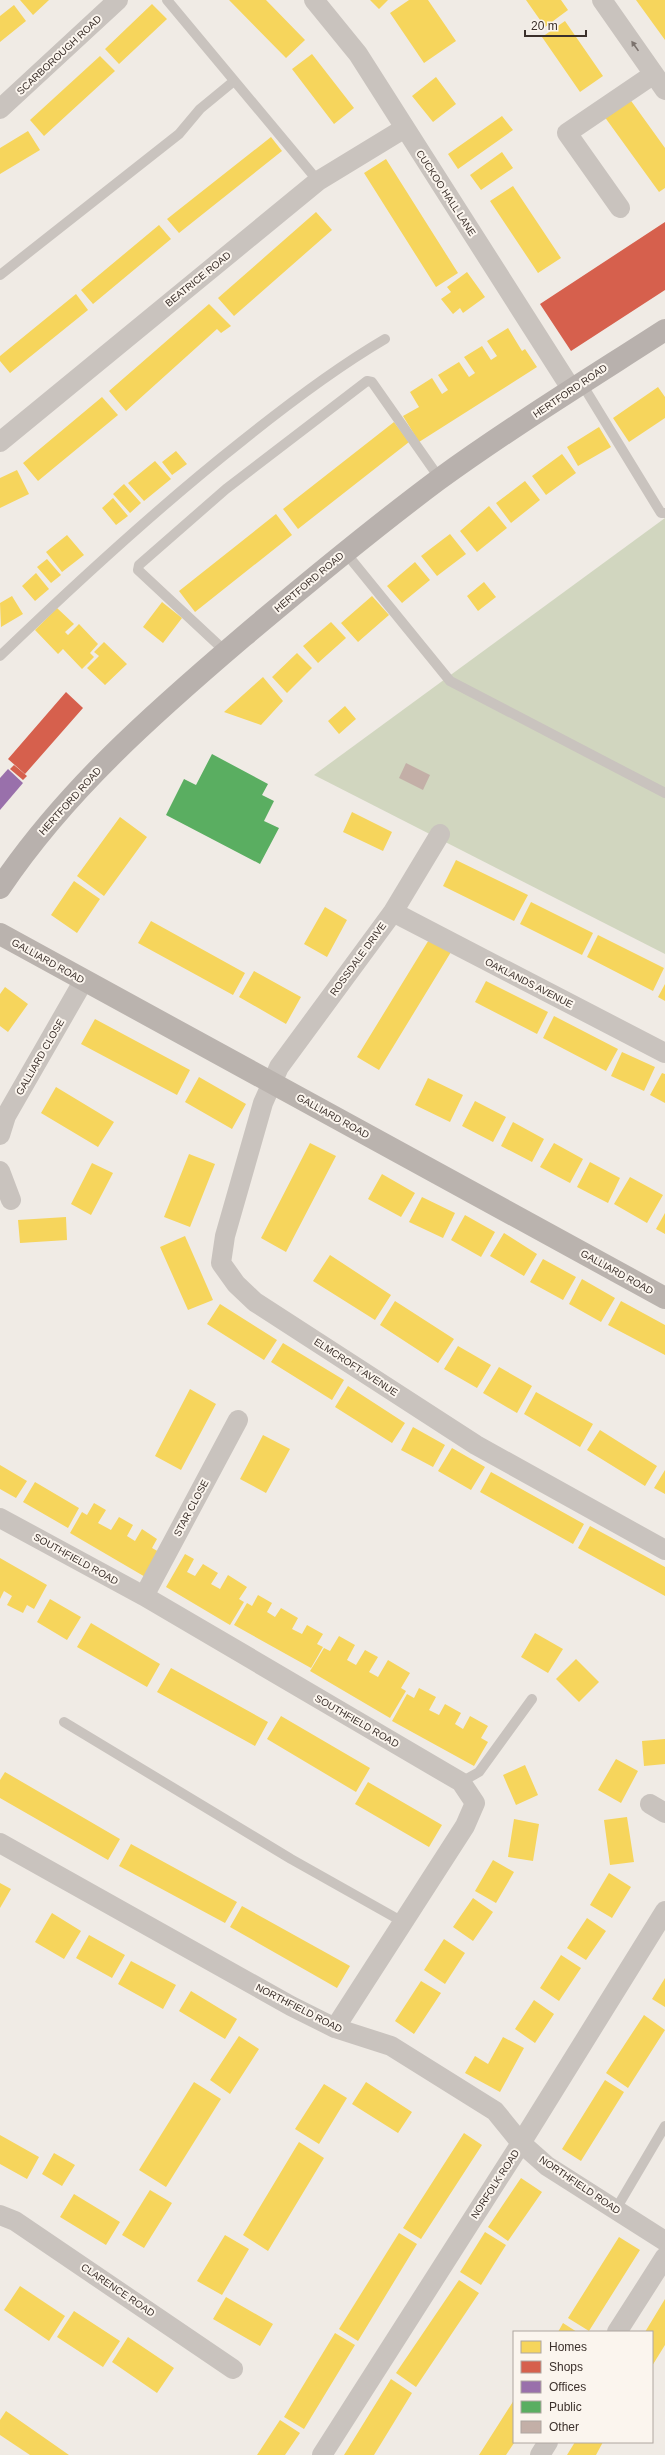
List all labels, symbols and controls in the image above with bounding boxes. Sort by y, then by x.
scale bar [525,12,586,38]
street label: SCARBOROUGH ROAD [15,13,103,97]
text: 20 m [531,19,558,33]
one-way arrow [631,41,639,52]
street label: CUCKOO HALL LANE [414,148,478,238]
street label: BEATRICE ROAD [163,249,233,309]
street label: HERTFORD ROAD [531,362,609,420]
street label: HERTFORD ROAD [272,550,346,614]
street label: HERTFORD ROAD [37,765,103,837]
street label: ROSSDALE DRIVE [328,920,388,998]
street label: GALLIARD ROAD [10,937,86,985]
street label: OAKLANDS AVENUE [483,956,575,1010]
street label: GALLIARD CLOSE [14,1017,66,1097]
street label: GALLIARD ROAD [295,1092,371,1140]
street label: GALLIARD ROAD [579,1248,655,1296]
street label: ELMCROFT AVENUE [312,1336,400,1398]
street label: STAR CLOSE [171,1477,211,1538]
street label: SOUTHFIELD ROAD [32,1531,120,1587]
street label: SOUTHFIELD ROAD [313,1692,401,1750]
street label: NORTHFIELD ROAD [254,1981,344,2035]
street label: NORFOLK ROAD [469,2147,521,2221]
street label: NORTHFIELD ROAD [537,2154,623,2216]
street label: CLARENCE ROAD [79,2261,157,2319]
legend [513,2331,653,2443]
text: Homes [549,2340,587,2354]
text: Shops [549,2360,583,2374]
text: Offices [549,2380,586,2394]
text: Public [549,2400,582,2414]
text: Other [549,2420,579,2434]

